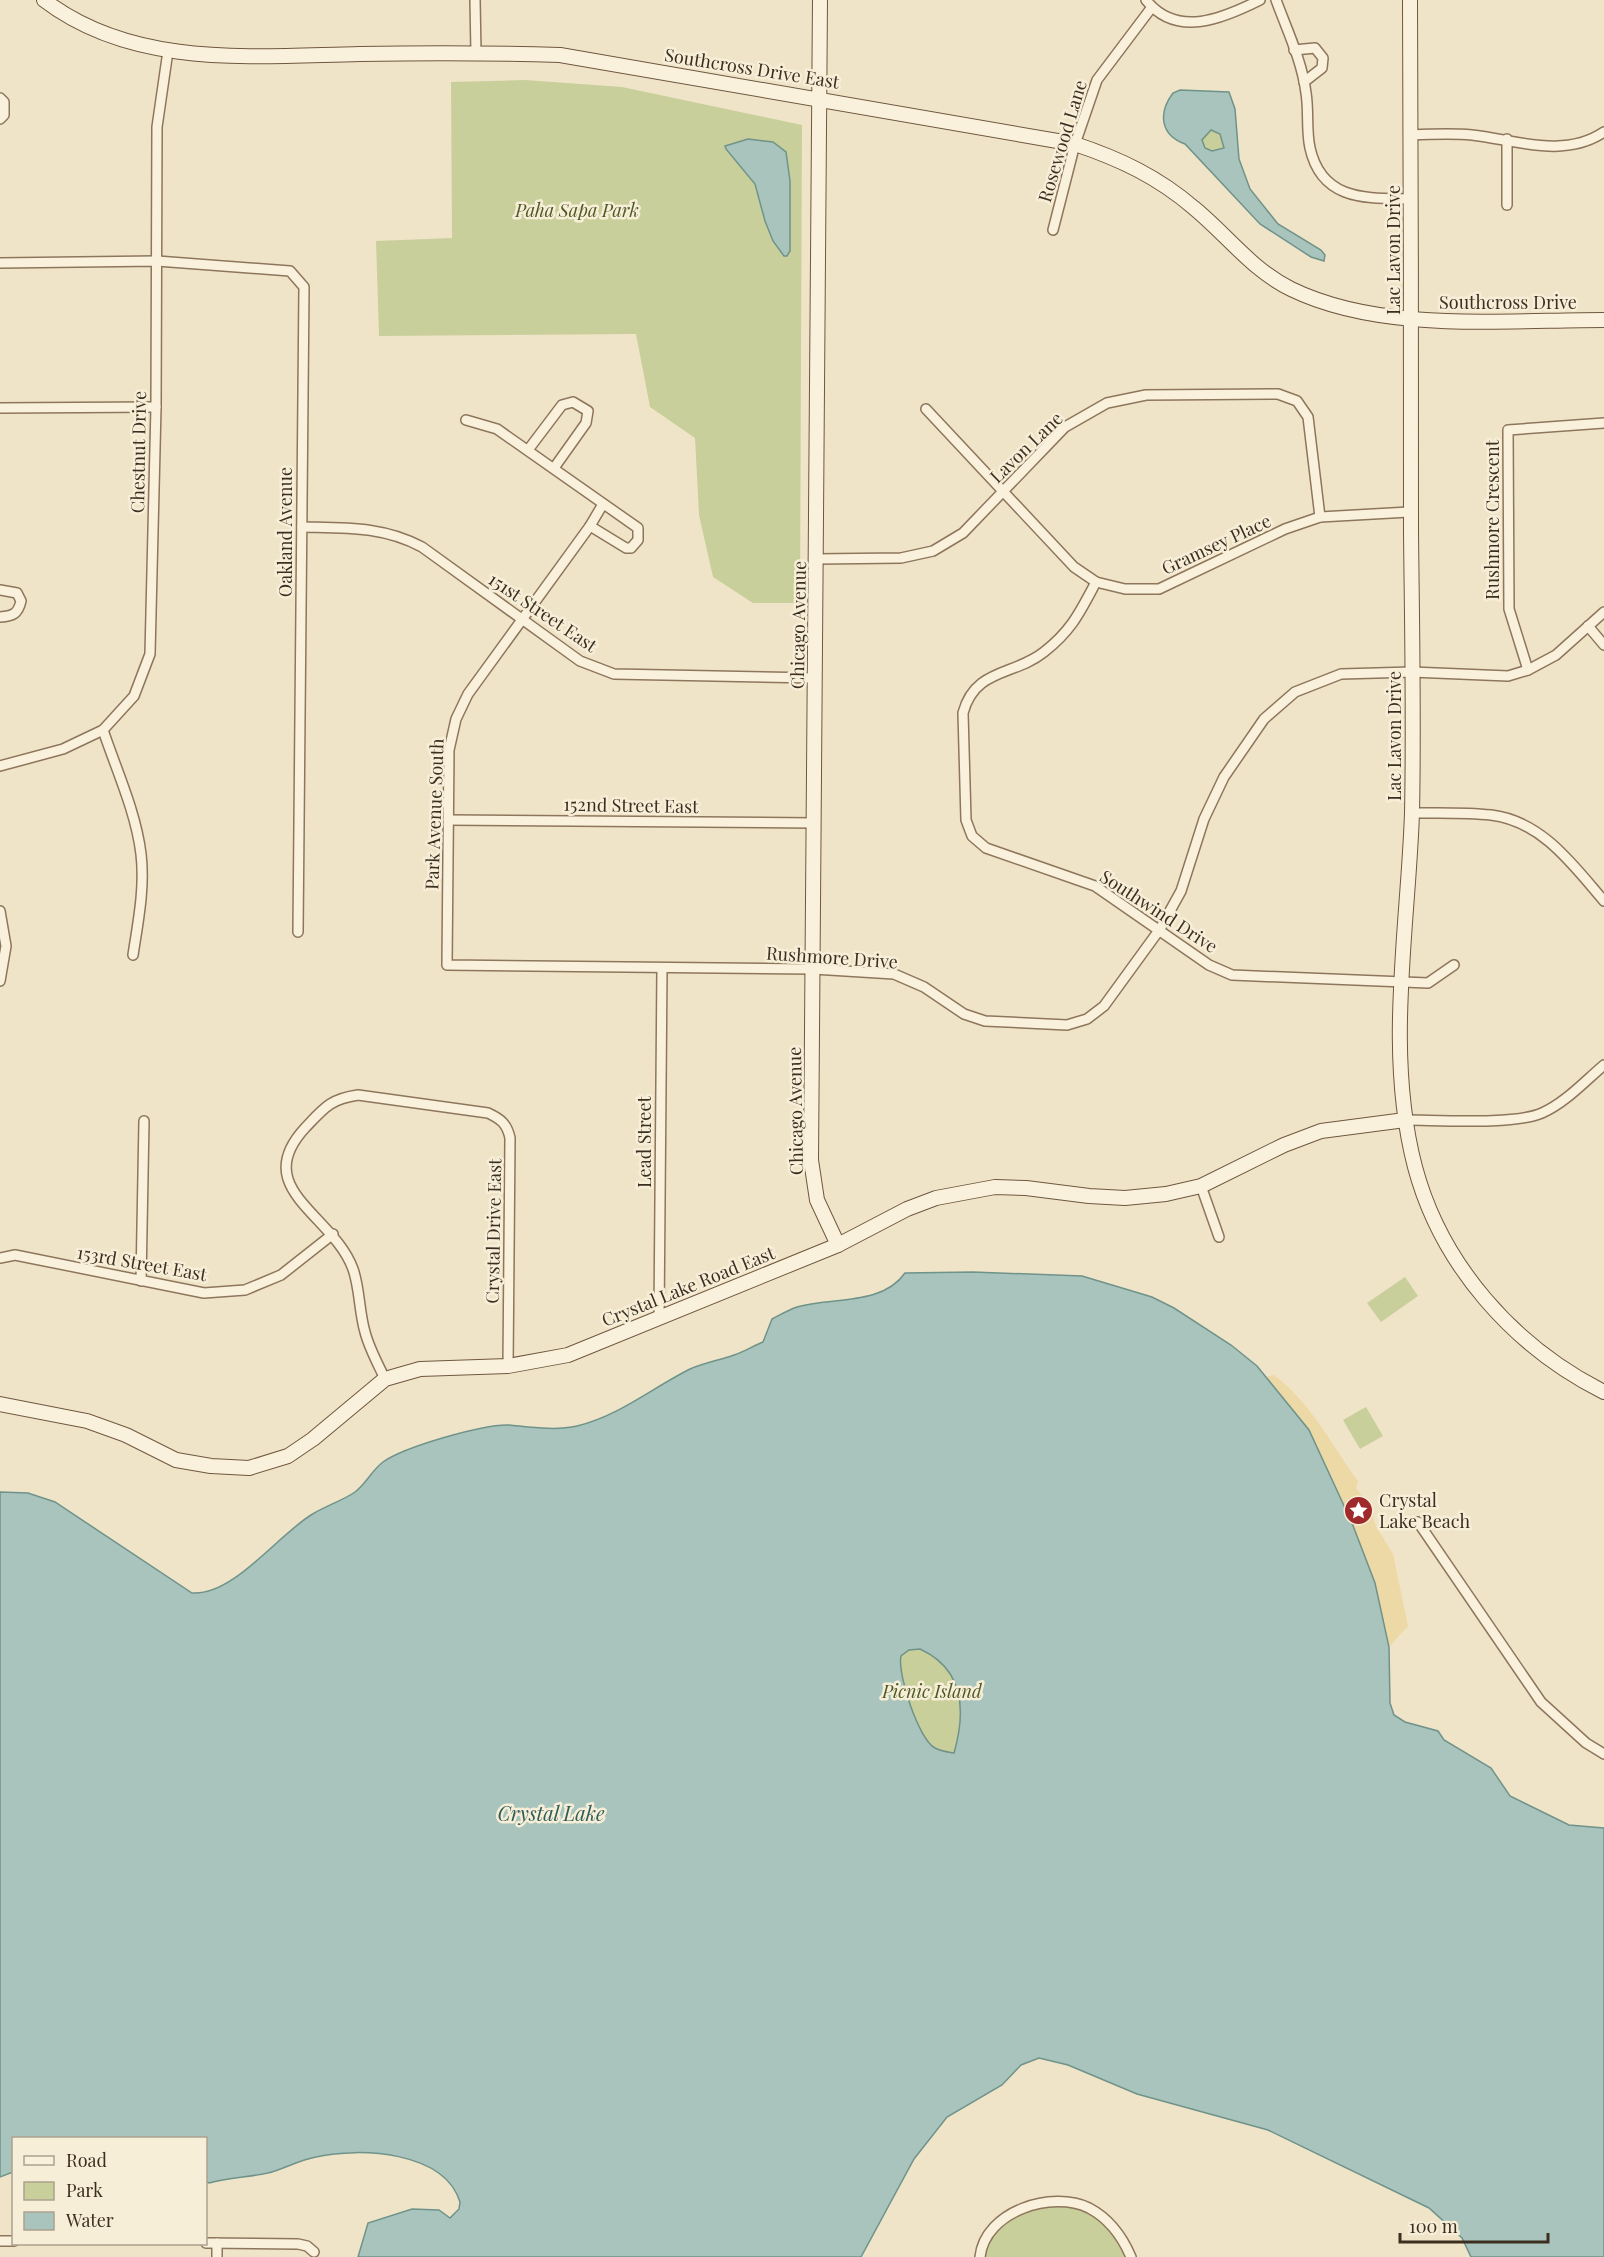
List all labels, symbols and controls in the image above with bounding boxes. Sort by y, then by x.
street label: Southcross Drive East [663,42,842,94]
street label: Rosewood Lane [1032,77,1092,205]
street label: Lac Lavon Drive [1381,185,1405,315]
park label: Paha Sapa Park [514,198,639,222]
street label: Southcross Drive [1439,290,1577,314]
street label: Chestnut Drive [125,391,151,513]
street label: Lavon Lane [984,406,1068,488]
street label: Rushmore Crescent [1480,439,1504,600]
street label: Oakland Avenue [273,467,297,597]
street label: Gramsey Place [1157,508,1275,580]
street label: Chicago Avenue [785,561,811,689]
street label: 151st Street East [484,567,602,658]
street label: Lac Lavon Drive [1382,671,1406,801]
street label: Park Avenue South [419,737,449,890]
street label: 152nd Street East [563,792,699,818]
street label: Southwind Drive [1096,864,1222,958]
street label: Rushmore Drive [765,940,899,974]
street label: Chicago Avenue [782,1047,808,1175]
street label: Lead Street [632,1095,656,1188]
street label: Crystal Drive East [480,1158,506,1304]
street label: 153rd Street East [75,1240,209,1286]
street label: Crystal Lake Road East [598,1240,779,1332]
place label: Crystal Lake Beach [1379,1488,1471,1533]
place icon: Crystal Lake Beach [1342,1494,1374,1526]
park label: Picnic Island [881,1679,983,1703]
water label: Crystal Lake [497,1799,605,1826]
legend [12,2137,207,2245]
text: Road [66,2148,107,2172]
text: Park [66,2178,103,2202]
scale bar [1400,2206,1548,2244]
text: Water [65,2208,114,2232]
text: 100 m [1409,2214,1458,2238]

